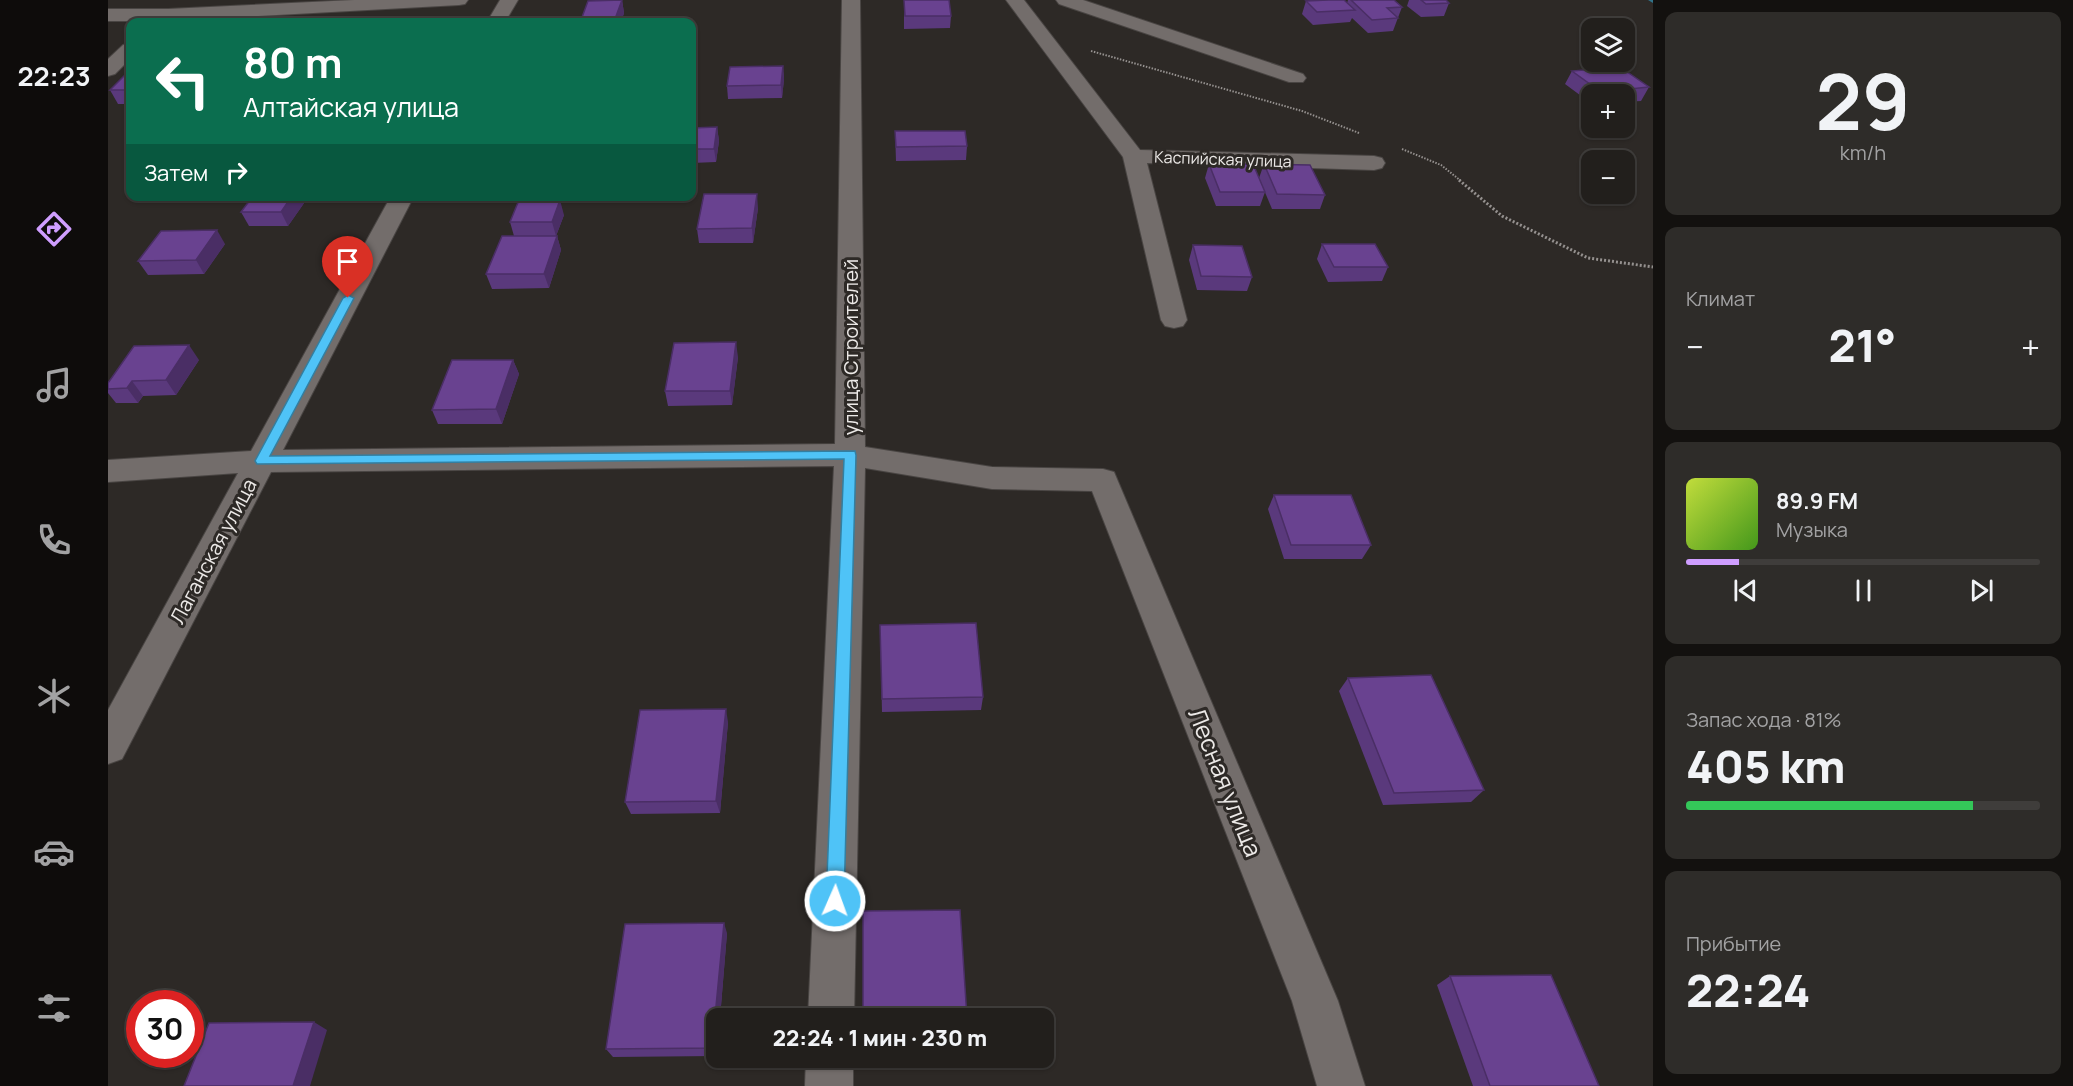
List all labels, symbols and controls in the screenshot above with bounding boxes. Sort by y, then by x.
map controls [1581,18,1635,204]
button: layers [1581,18,1635,72]
text: 80 m [243,33,343,91]
icon: left [144,42,222,120]
text: 29 [1816,47,1910,153]
text: 22:23 [17,57,91,94]
button: + [1581,84,1635,138]
text: Алтайская улица [243,88,459,125]
text: km/h [1840,139,1886,166]
street label: Каспийская улица [1154,146,1292,172]
button: − [1581,150,1635,204]
icon: right [220,156,253,189]
text: Затем [144,158,208,188]
icon: directions [33,208,75,250]
pin [322,236,373,298]
icon: arrive [331,245,364,278]
street label: улица Строителей [837,259,864,435]
text: Климат [1686,285,1755,312]
text: 21° [1828,314,1896,376]
text: − [1686,324,1704,369]
text: + [2021,324,2040,369]
icon: music [33,364,75,406]
street label: Лаганская улица [163,474,263,628]
text: 89.9 FM [1776,486,1858,516]
text: Музыка [1776,516,1848,543]
icon: phone [33,519,75,561]
icon: previous [1729,574,1762,607]
icon: pause [1847,574,1880,607]
icon: next [1965,574,1998,607]
icon: climate [33,675,75,717]
street label: Лесная улица [1181,703,1271,861]
text: Запас хода · 81% [1686,706,1842,733]
text: 405 km [1686,735,1846,797]
icon: car [33,831,75,873]
position arrow [803,869,867,933]
text: Прибытие [1686,930,1781,957]
text: 22:24 [1686,959,1810,1021]
icon: filters [33,987,75,1029]
speed limit sign: 30 [126,990,204,1068]
text: 22:24 · 1 мин · 230 m [773,1023,987,1053]

